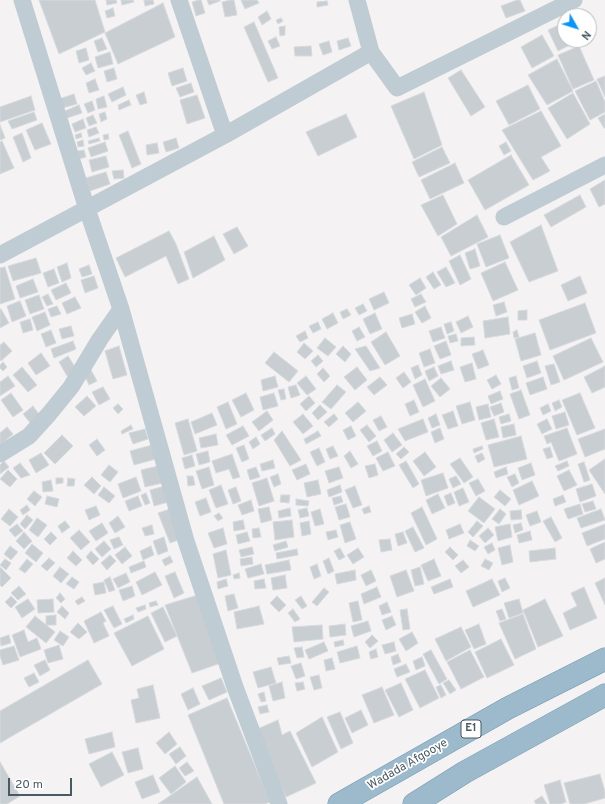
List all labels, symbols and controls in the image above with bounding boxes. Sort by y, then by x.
north arrow [557,8,597,48]
text: N [578,27,593,42]
road number: E1 [461,720,481,738]
street label: Wadada Afgooye [365,736,451,794]
scale bar [10,770,74,796]
text: 20 m [15,777,43,793]

